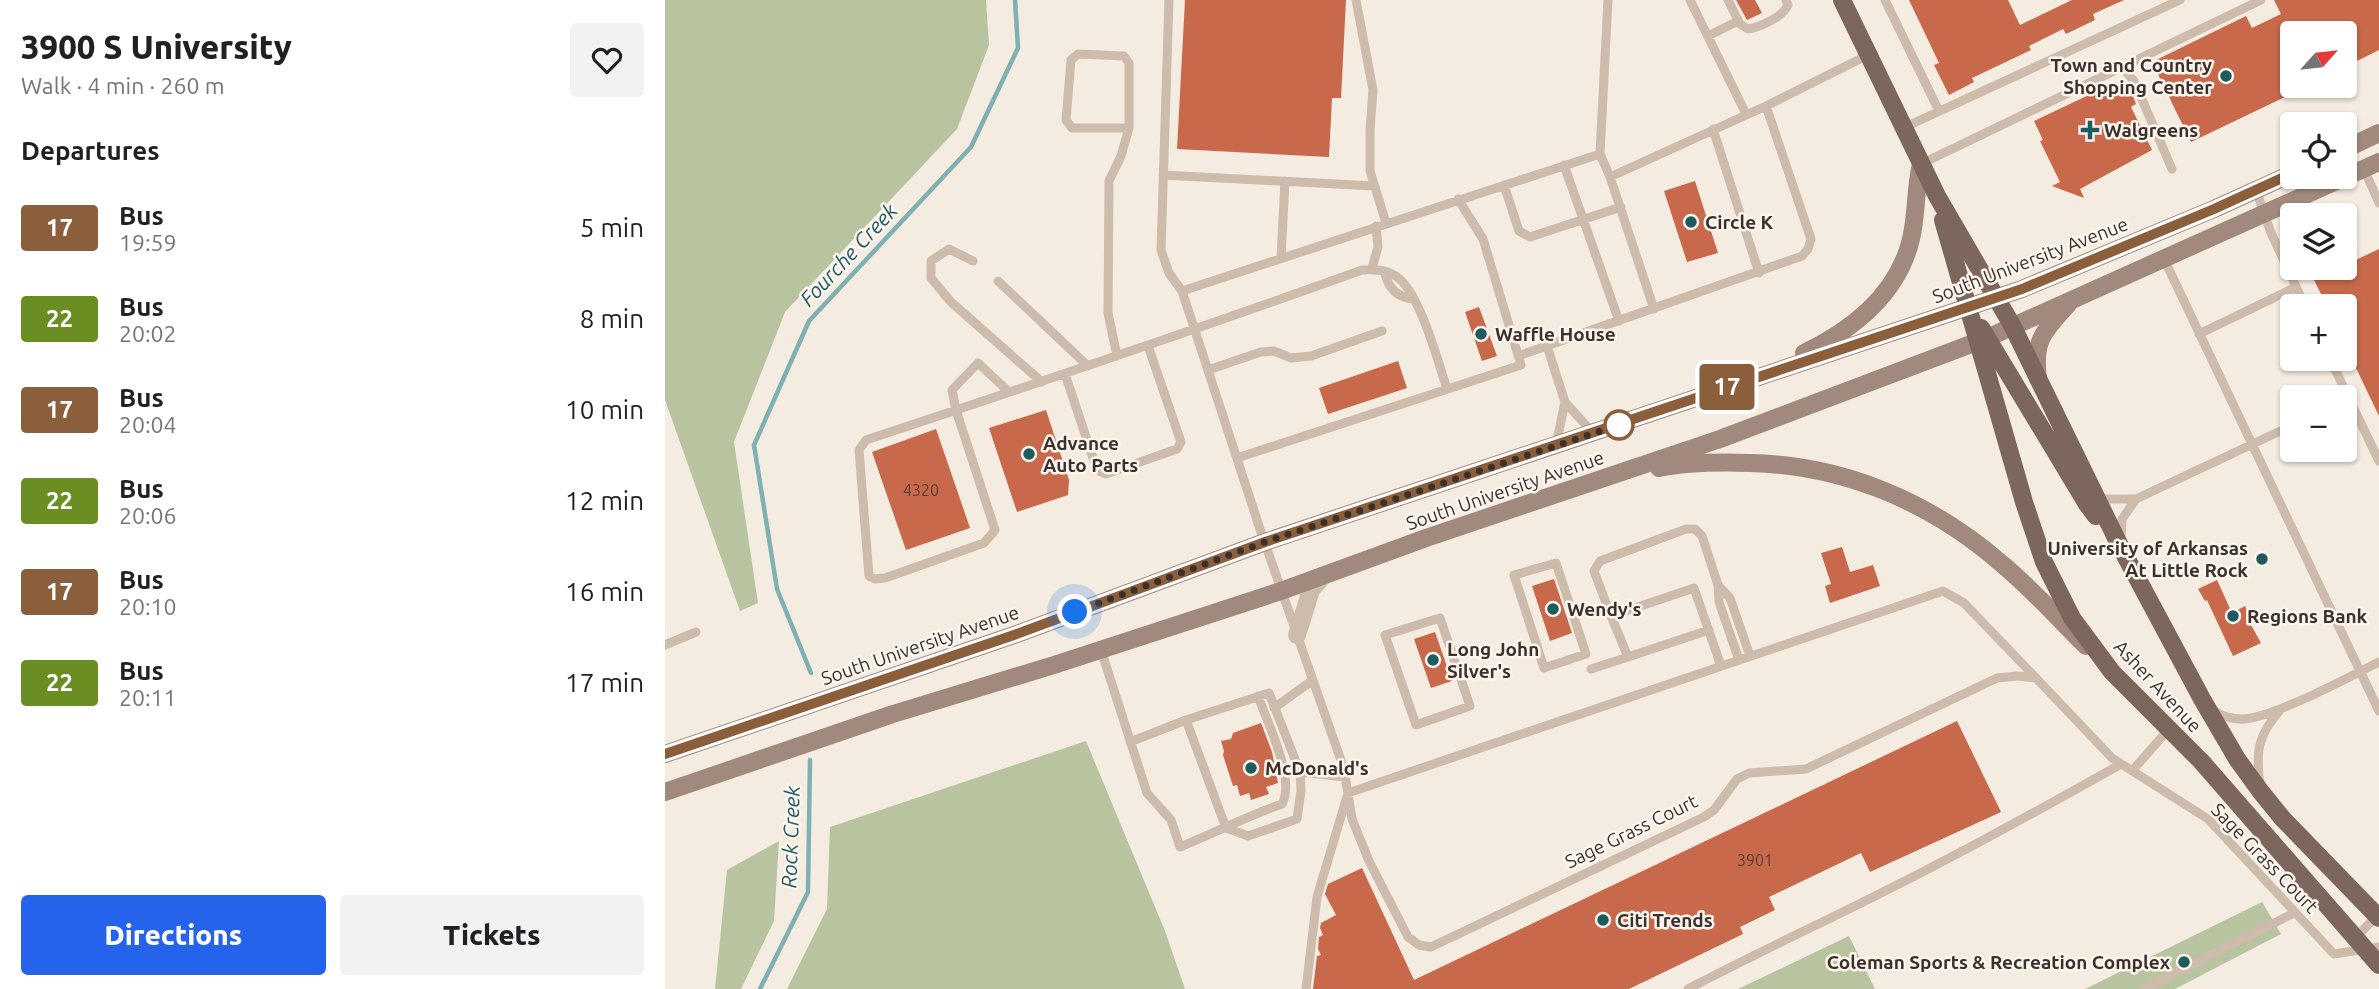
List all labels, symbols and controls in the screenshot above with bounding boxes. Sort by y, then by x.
north arrow [2280,21,2357,98]
map controls [2280,21,2357,462]
button: heart [570,23,644,97]
text: 3900 S University [21,28,292,65]
place label: Town and Country Shopping Center [2051,54,2212,98]
marker: Town and Country Shopping Center [2218,68,2234,84]
text: Walk · 4 min · 260 m [21,73,225,98]
button: locate [2280,112,2357,189]
place label: Walgreens [2104,119,2198,141]
marker: Walgreens [2082,122,2098,138]
text: Departures [21,136,159,165]
water label: Fourche Creek [795,198,902,310]
text: Bus [119,201,164,230]
button: layers [2280,203,2357,280]
place label: Circle K [1705,211,1774,233]
street label: South University Avenue [1929,212,2131,308]
text: 5 min [580,213,644,242]
text: 17 [46,214,73,241]
marker: Circle K [1683,214,1699,230]
text: 19:59 [119,230,177,255]
text: Bus [119,292,164,321]
button: + [2280,294,2357,371]
text: 8 min [580,304,644,333]
text: 22 [46,305,73,332]
text: 20:02 [119,321,177,346]
place label: Waffle House [1495,323,1616,345]
marker: Waffle House [1473,326,1489,342]
line badge: 17 [1695,364,1759,410]
text: 17 [1713,373,1741,400]
text: Bus [119,383,164,412]
button: − [2280,385,2357,462]
text: 10 min [565,395,644,424]
text: 17 [46,396,73,423]
unlabelled marker [1604,410,1634,440]
text: 20:04 [119,412,177,437]
place label: Advance Auto Parts [1043,432,1138,476]
marker: Advance Auto Parts [1021,446,1037,462]
street label: South University Avenue [1403,446,1607,534]
text: Bus [119,474,164,503]
house number: 4320 [903,481,939,499]
text: 12 min [565,486,644,515]
text: 22 [46,487,73,514]
text: 20:06 [119,503,177,528]
place label: University of Arkansas At Little Rock [2048,537,2248,581]
marker: University of Arkansas At Little Rock [2254,551,2270,567]
text: Bus [119,565,164,594]
text: 16 min [565,577,644,606]
text: 17 [46,578,73,605]
text: 20:10 [119,594,177,619]
your location [1057,594,1092,629]
place label: Wendy's [1567,598,1642,620]
street label: South University Avenue [818,601,1022,689]
marker: Wendy's [1545,601,1561,617]
place label: Regions Bank [2247,605,2368,627]
marker: Regions Bank [2225,608,2241,624]
street label: Asher Avenue [2110,635,2206,737]
place label: Long John Silver's [1447,638,1539,682]
marker: Long John Silver's [1425,652,1441,668]
text: Bus [119,656,164,685]
text: 17 min [565,668,644,697]
text: 22 [46,669,73,696]
text: 20:11 [119,685,177,710]
place label: McDonald's [1265,757,1369,779]
marker: McDonald's [1243,760,1259,776]
water label: Rock Creek [776,785,804,889]
street label: Sage Grass Court [1561,789,1701,872]
street label: Sage Grass Court [2207,799,2323,918]
house number: 3901 [1737,851,1773,869]
button: Directions [21,895,326,975]
button: Tickets [340,895,644,975]
place label: Citi Trends [1617,909,1713,931]
marker: Citi Trends [1595,912,1611,928]
place label: Coleman Sports & Recreation Complex [1827,951,2171,973]
marker: Coleman Sports & Recreation Complex [2176,954,2192,970]

